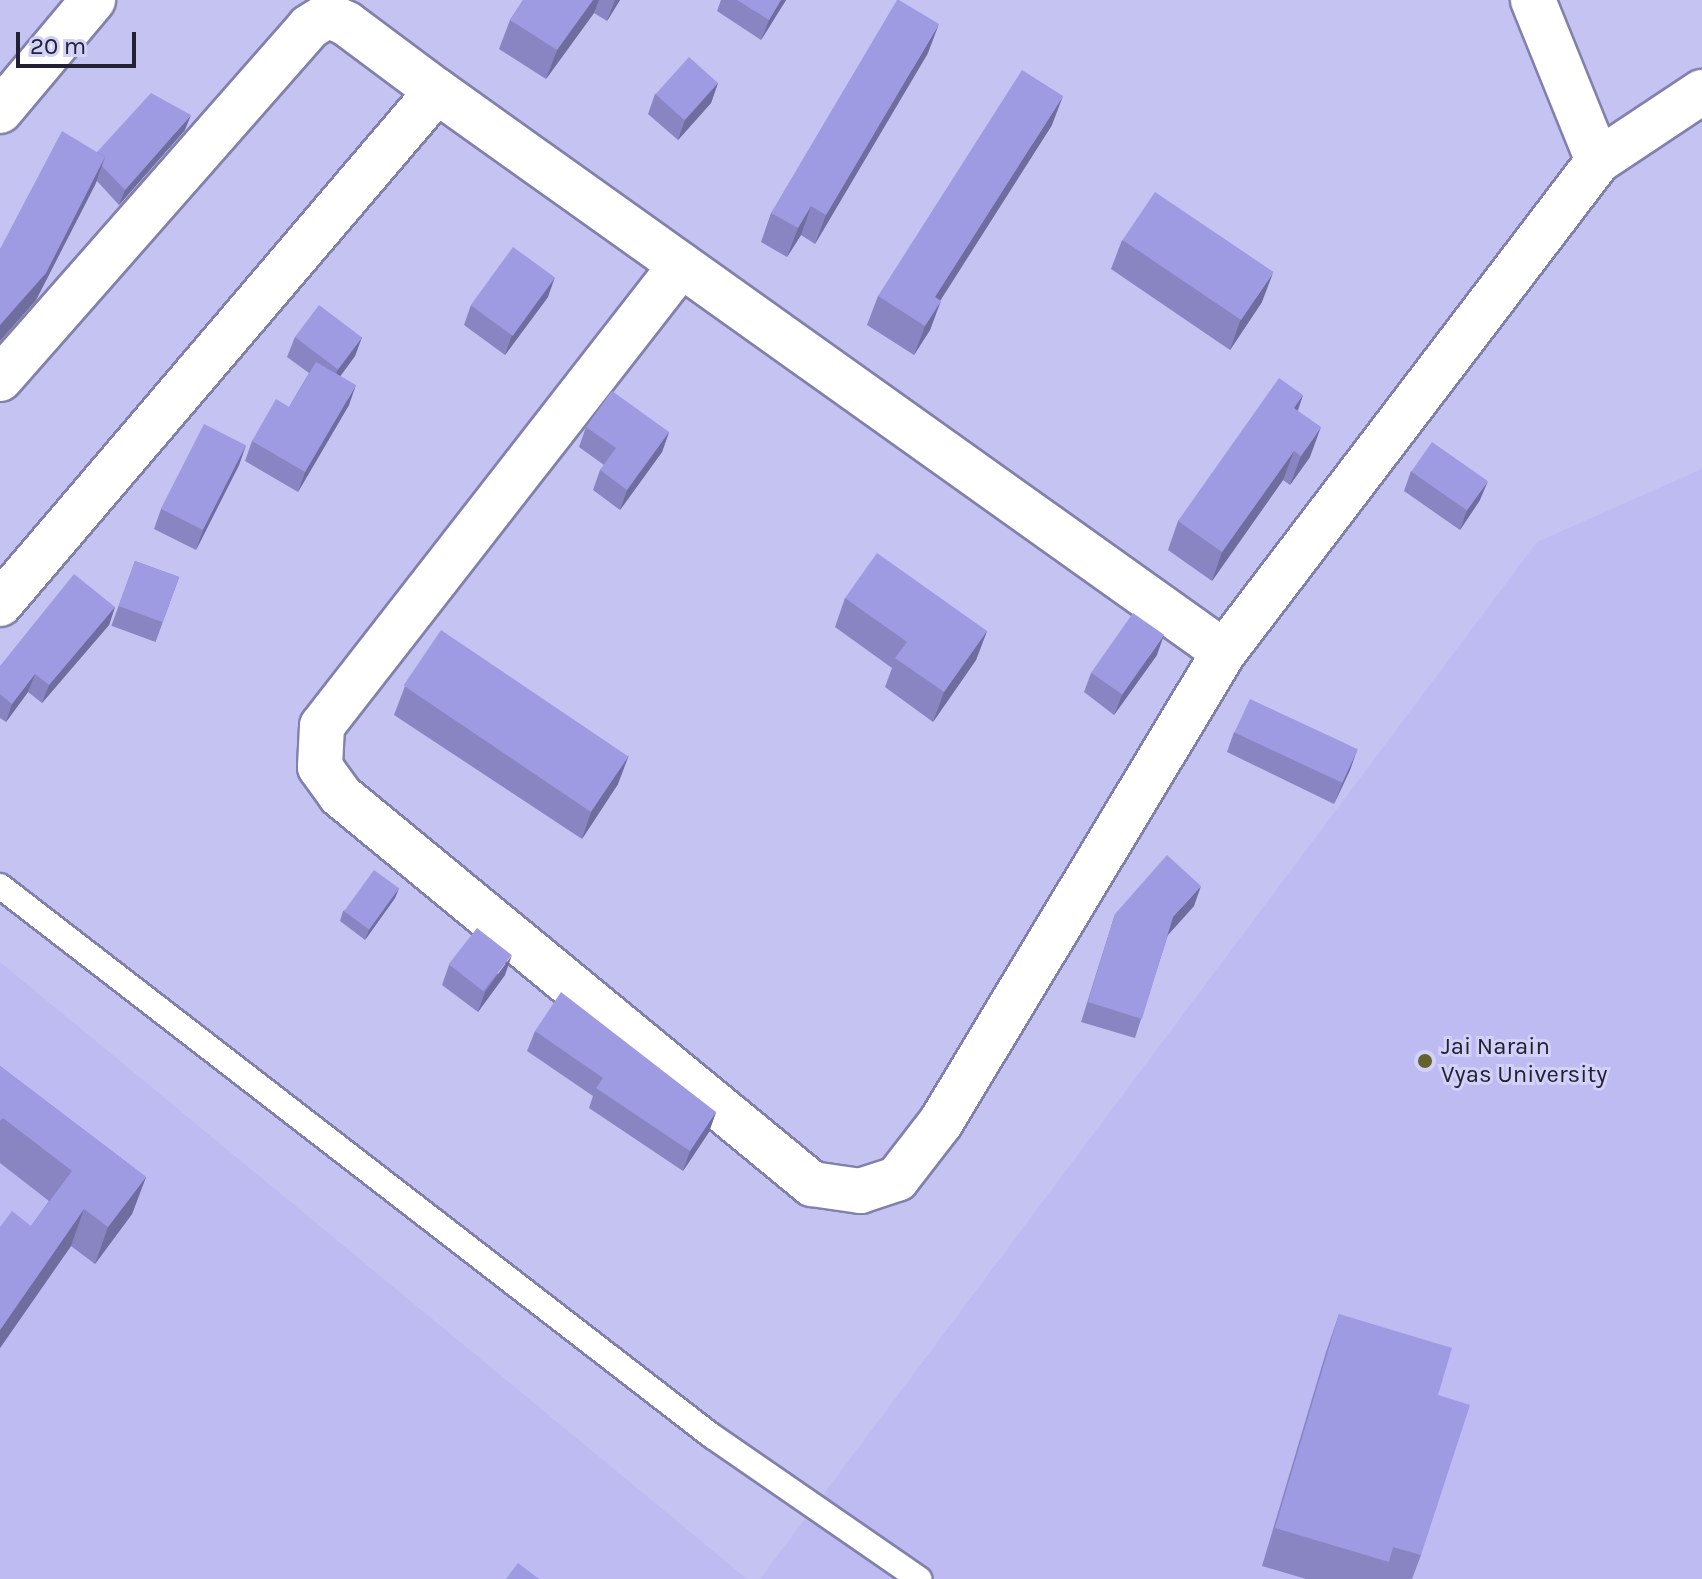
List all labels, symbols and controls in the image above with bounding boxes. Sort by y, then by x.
scale bar [20,16,140,66]
text: 20 m [30,32,86,60]
place label: Jai Narain Vyas University [1441,1033,1608,1089]
marker: Jai Narain Vyas University [1416,1052,1434,1070]

